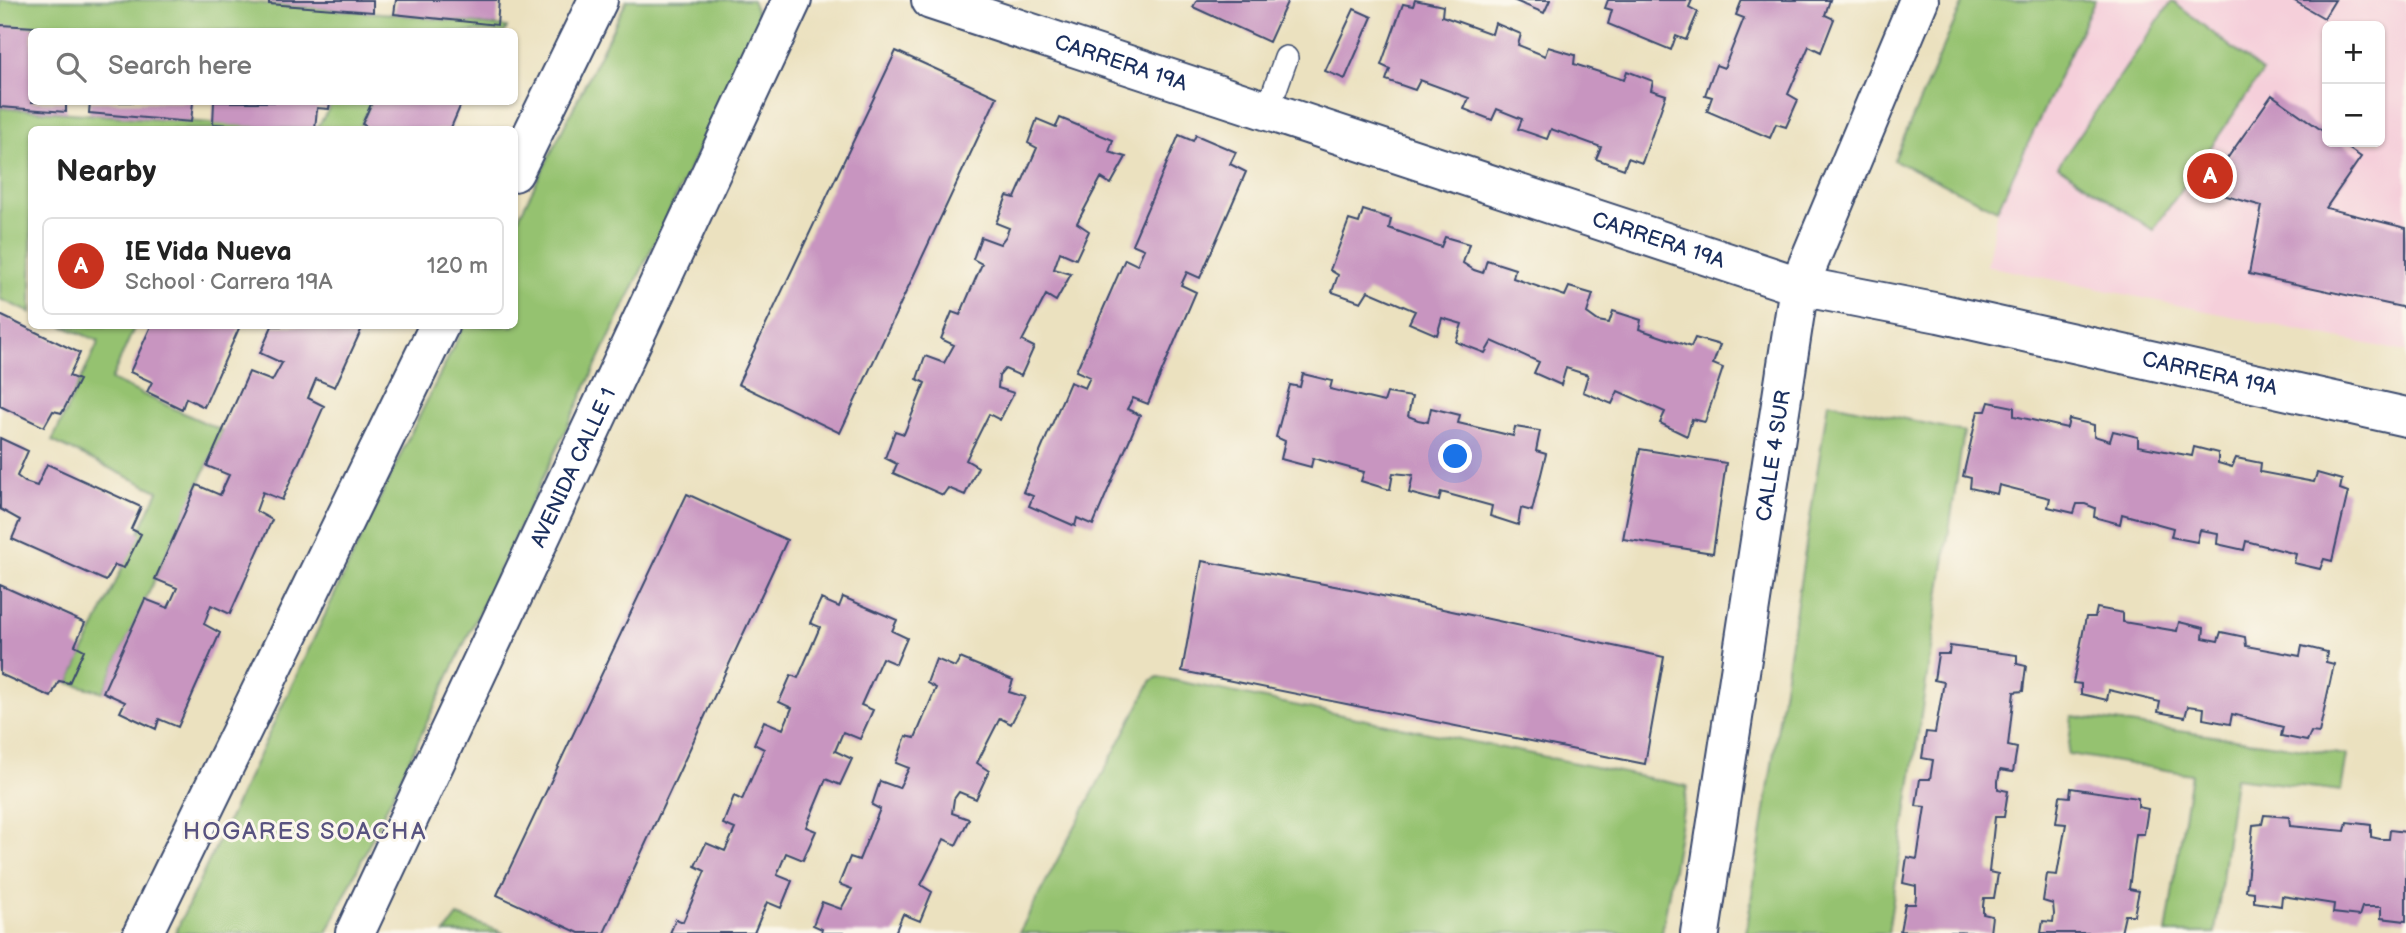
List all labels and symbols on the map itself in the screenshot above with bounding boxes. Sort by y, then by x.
street label: CARRERA 19A [1051,29,1191,96]
pin: A [2187,150,2233,202]
street label: CARRERA 19A [1589,206,1728,273]
street label: CARRERA 19A [2140,346,2280,401]
street label: AVENIDA CALLE 1 [525,384,621,551]
street label: CALLE 4 SUR [1751,388,1795,523]
your location [1438,439,1472,473]
district label: HOGARES SOACHA [183,817,427,846]

